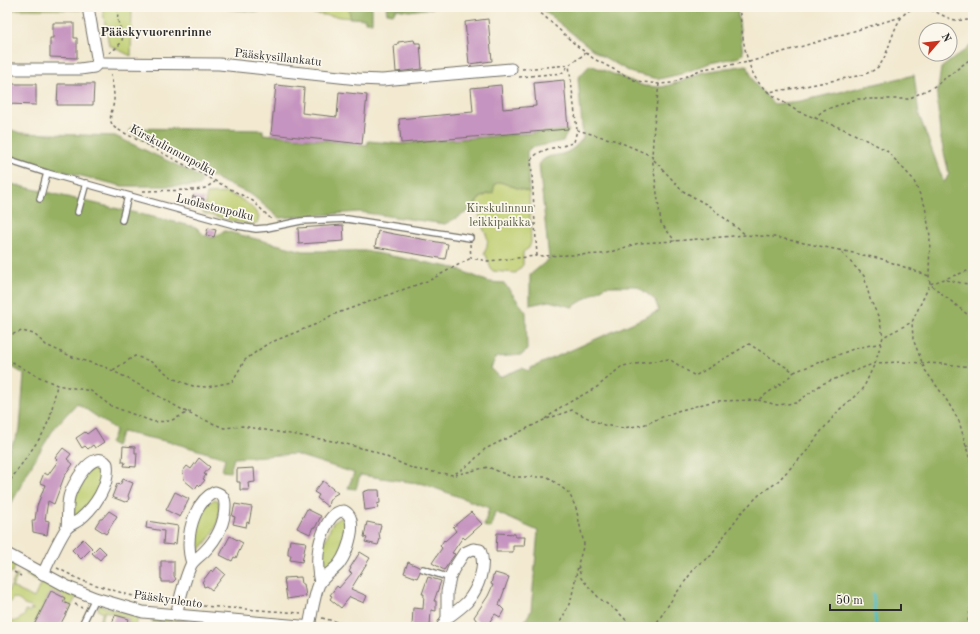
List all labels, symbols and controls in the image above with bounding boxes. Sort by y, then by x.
north arrow [918,22,958,62]
district label: Pääskyvuorenrinne [100,26,212,39]
text: N [939,32,953,45]
street label: Pääskysillankatu [234,47,323,69]
street label: Kirskulinnunpolku [128,123,218,179]
street label: Luolastonpolku [175,193,255,224]
park label: Kirskulinnun leikkipaikka [466,203,534,229]
scale bar [830,586,901,612]
street label: Pääskynlento [133,589,203,611]
text: 50 m [836,594,863,607]

